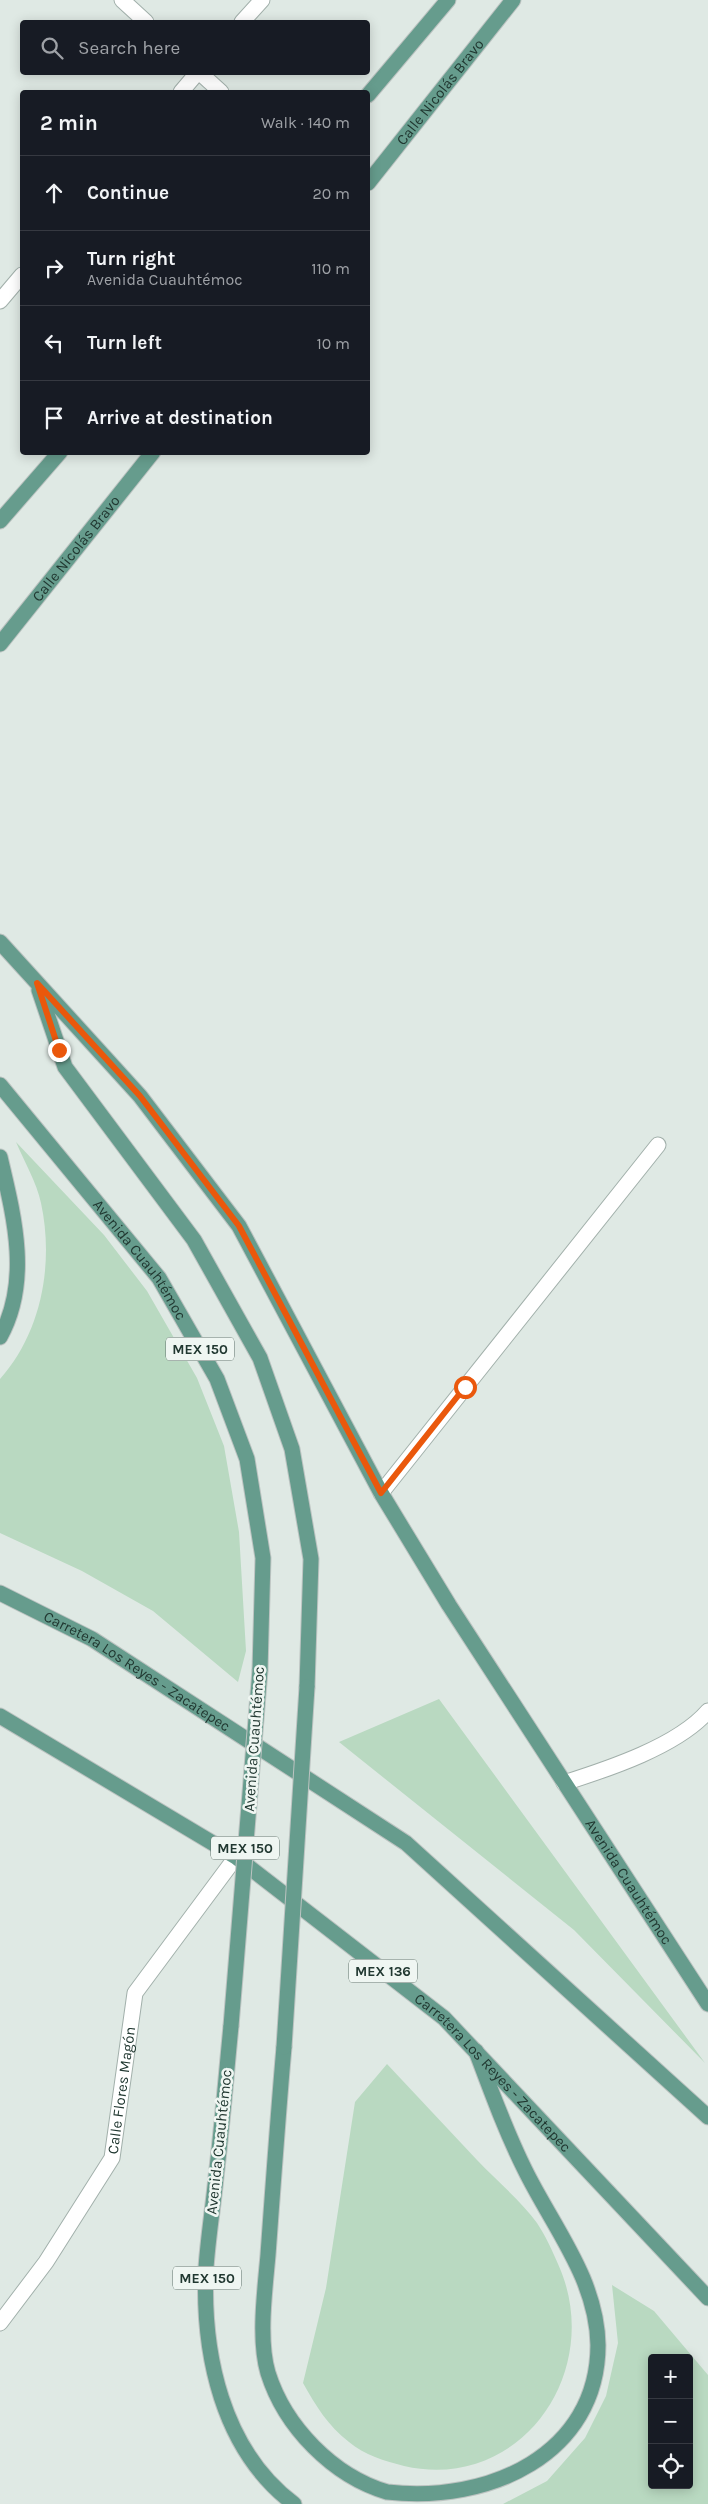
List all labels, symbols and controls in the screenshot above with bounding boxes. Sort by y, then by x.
search box [20,20,370,75]
icon: search [38,34,66,62]
street label: Calle Nicolás Bravo [392,35,488,149]
text: Search here [78,37,180,59]
text: 2 min [40,111,98,135]
text: Walk · 140 m [261,113,350,132]
icon: ahead [40,179,68,207]
text: Continue [87,182,169,204]
text: 20 m [312,184,350,203]
text: Turn right [87,248,176,270]
icon: right [40,254,68,282]
text: 110 m [311,259,350,278]
text: Avenida Cuauhtémoc [87,270,242,289]
icon: left [40,329,68,357]
text: Turn left [87,332,162,354]
text: 10 m [316,334,350,353]
icon: arrive [40,404,68,432]
text: Arrive at destination [87,407,273,429]
street label: Calle Nicolás Bravo [28,492,124,605]
route end [48,1039,71,1062]
street label: Avenida Cuauhtémoc [89,1196,190,1323]
road number: MEX 150 [166,1338,234,1360]
route start [454,1376,477,1399]
street label: Carretera Los Reyes - Zacatepec [41,1607,234,1735]
street label: Avenida Cuauhtémoc [240,1666,268,1812]
street label: Avenida Cuauhtémoc [581,1816,676,1948]
road number: MEX 150 [211,1836,279,1860]
road number: MEX 136 [349,1960,417,1982]
street label: Carretera Los Reyes - Zacatepec [411,1990,575,2156]
street label: Calle Flores Magón [104,2025,139,2155]
street label: Avenida Cuauhtémoc [202,2069,236,2215]
road number: MEX 150 [173,2266,241,2290]
map controls [648,2354,693,2489]
button: + [648,2354,693,2399]
button: − [648,2399,693,2444]
button: locate [648,2444,693,2489]

